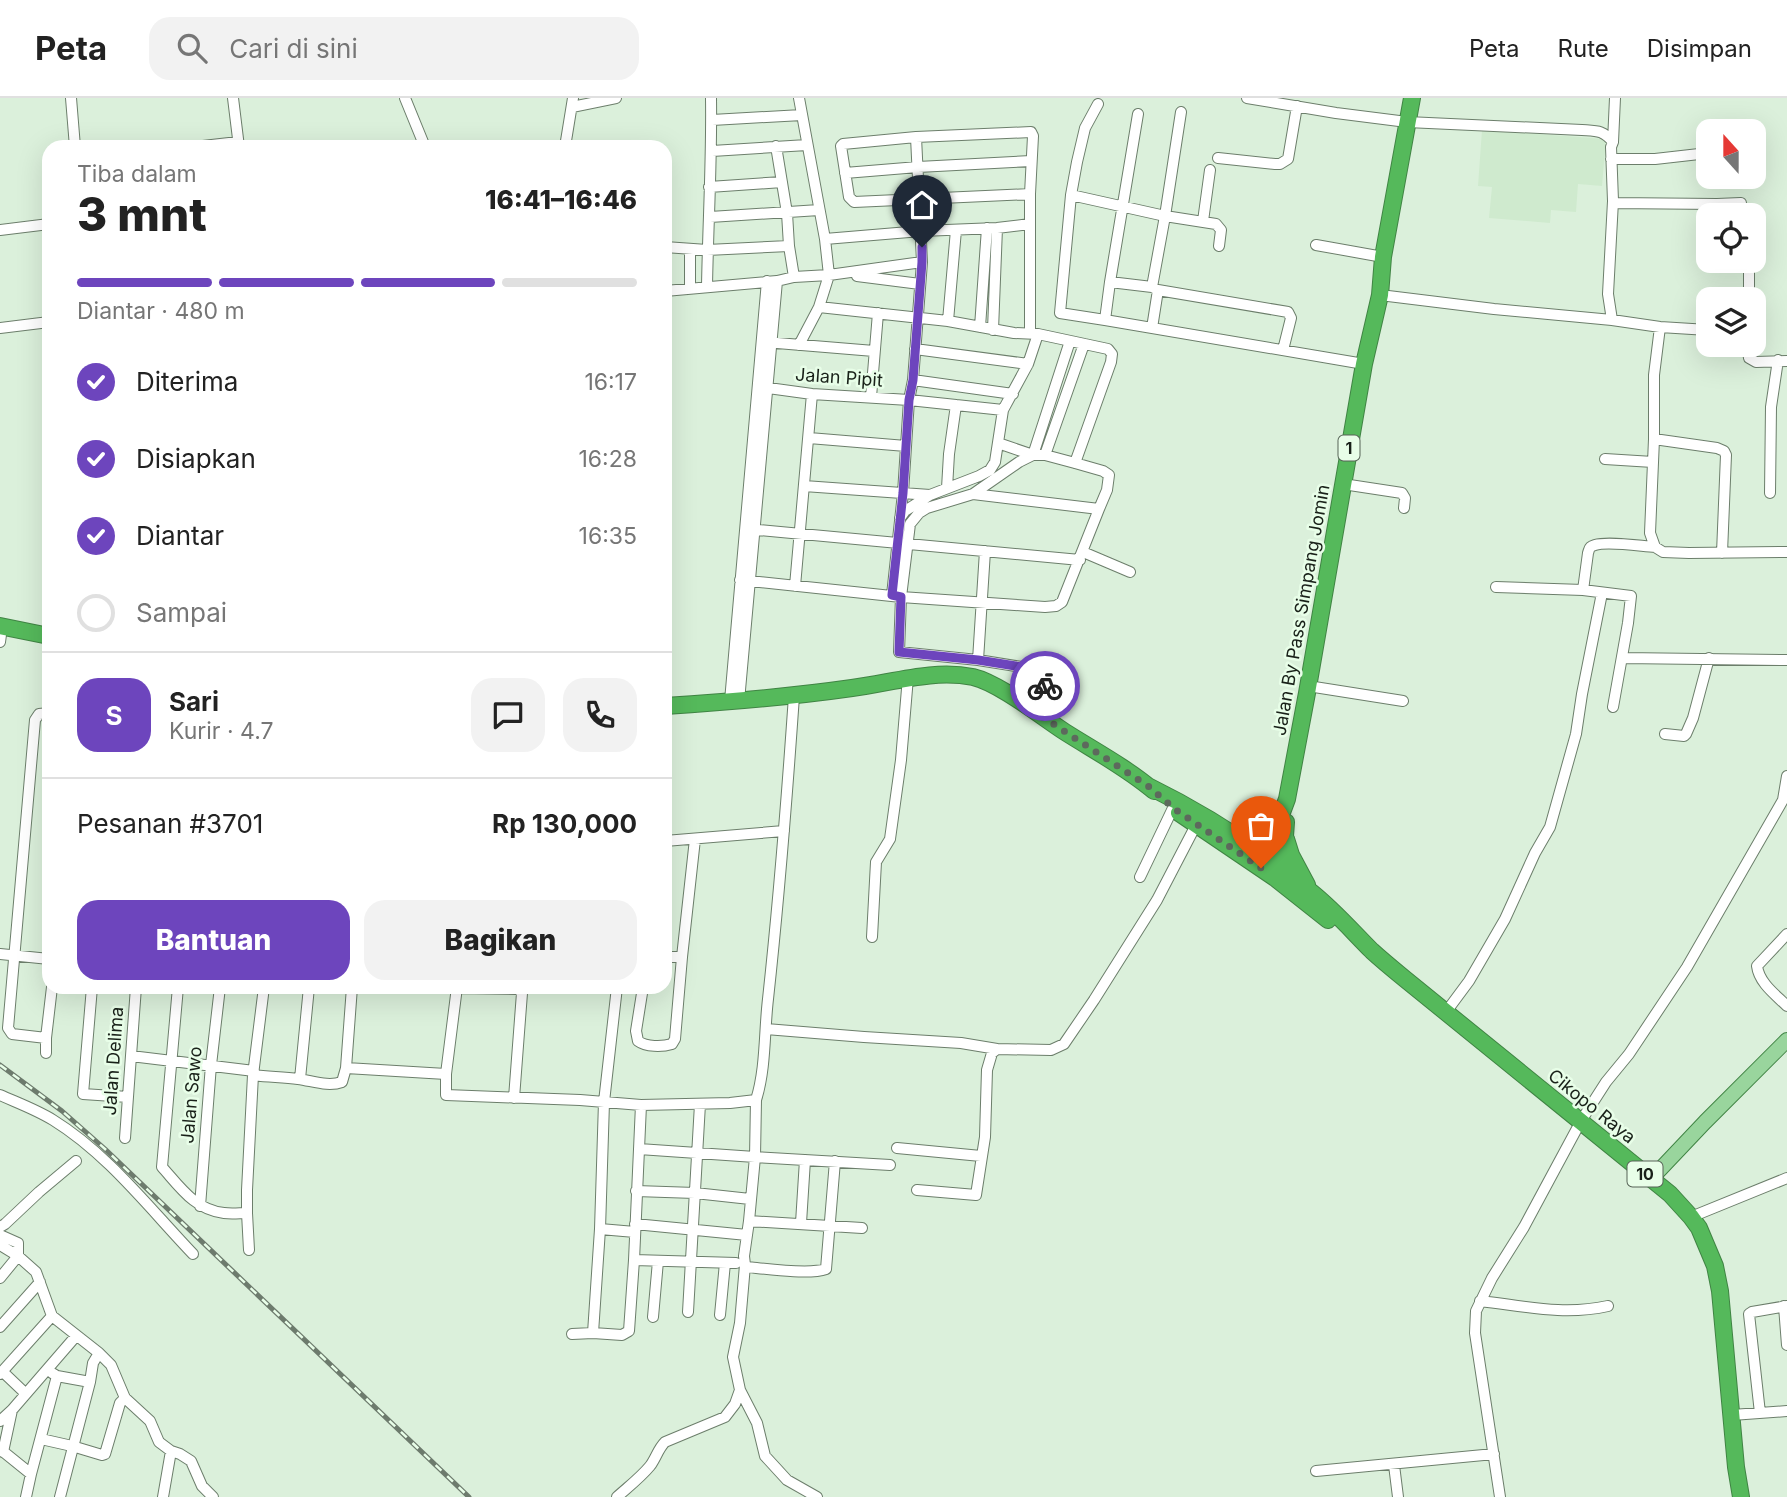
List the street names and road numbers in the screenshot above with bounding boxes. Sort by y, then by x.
street label: Jalan Pipit [795,363,884,391]
road number: 1 [1338,436,1360,460]
street label: Jalan By Pass Simpang Jomin [1269,483,1333,737]
street label: Jalan Delima [99,1006,127,1116]
street label: Jalan Sawo [176,1046,206,1144]
street label: Cikopo Raya [1544,1064,1640,1148]
road number: 10 [1628,1162,1662,1186]

